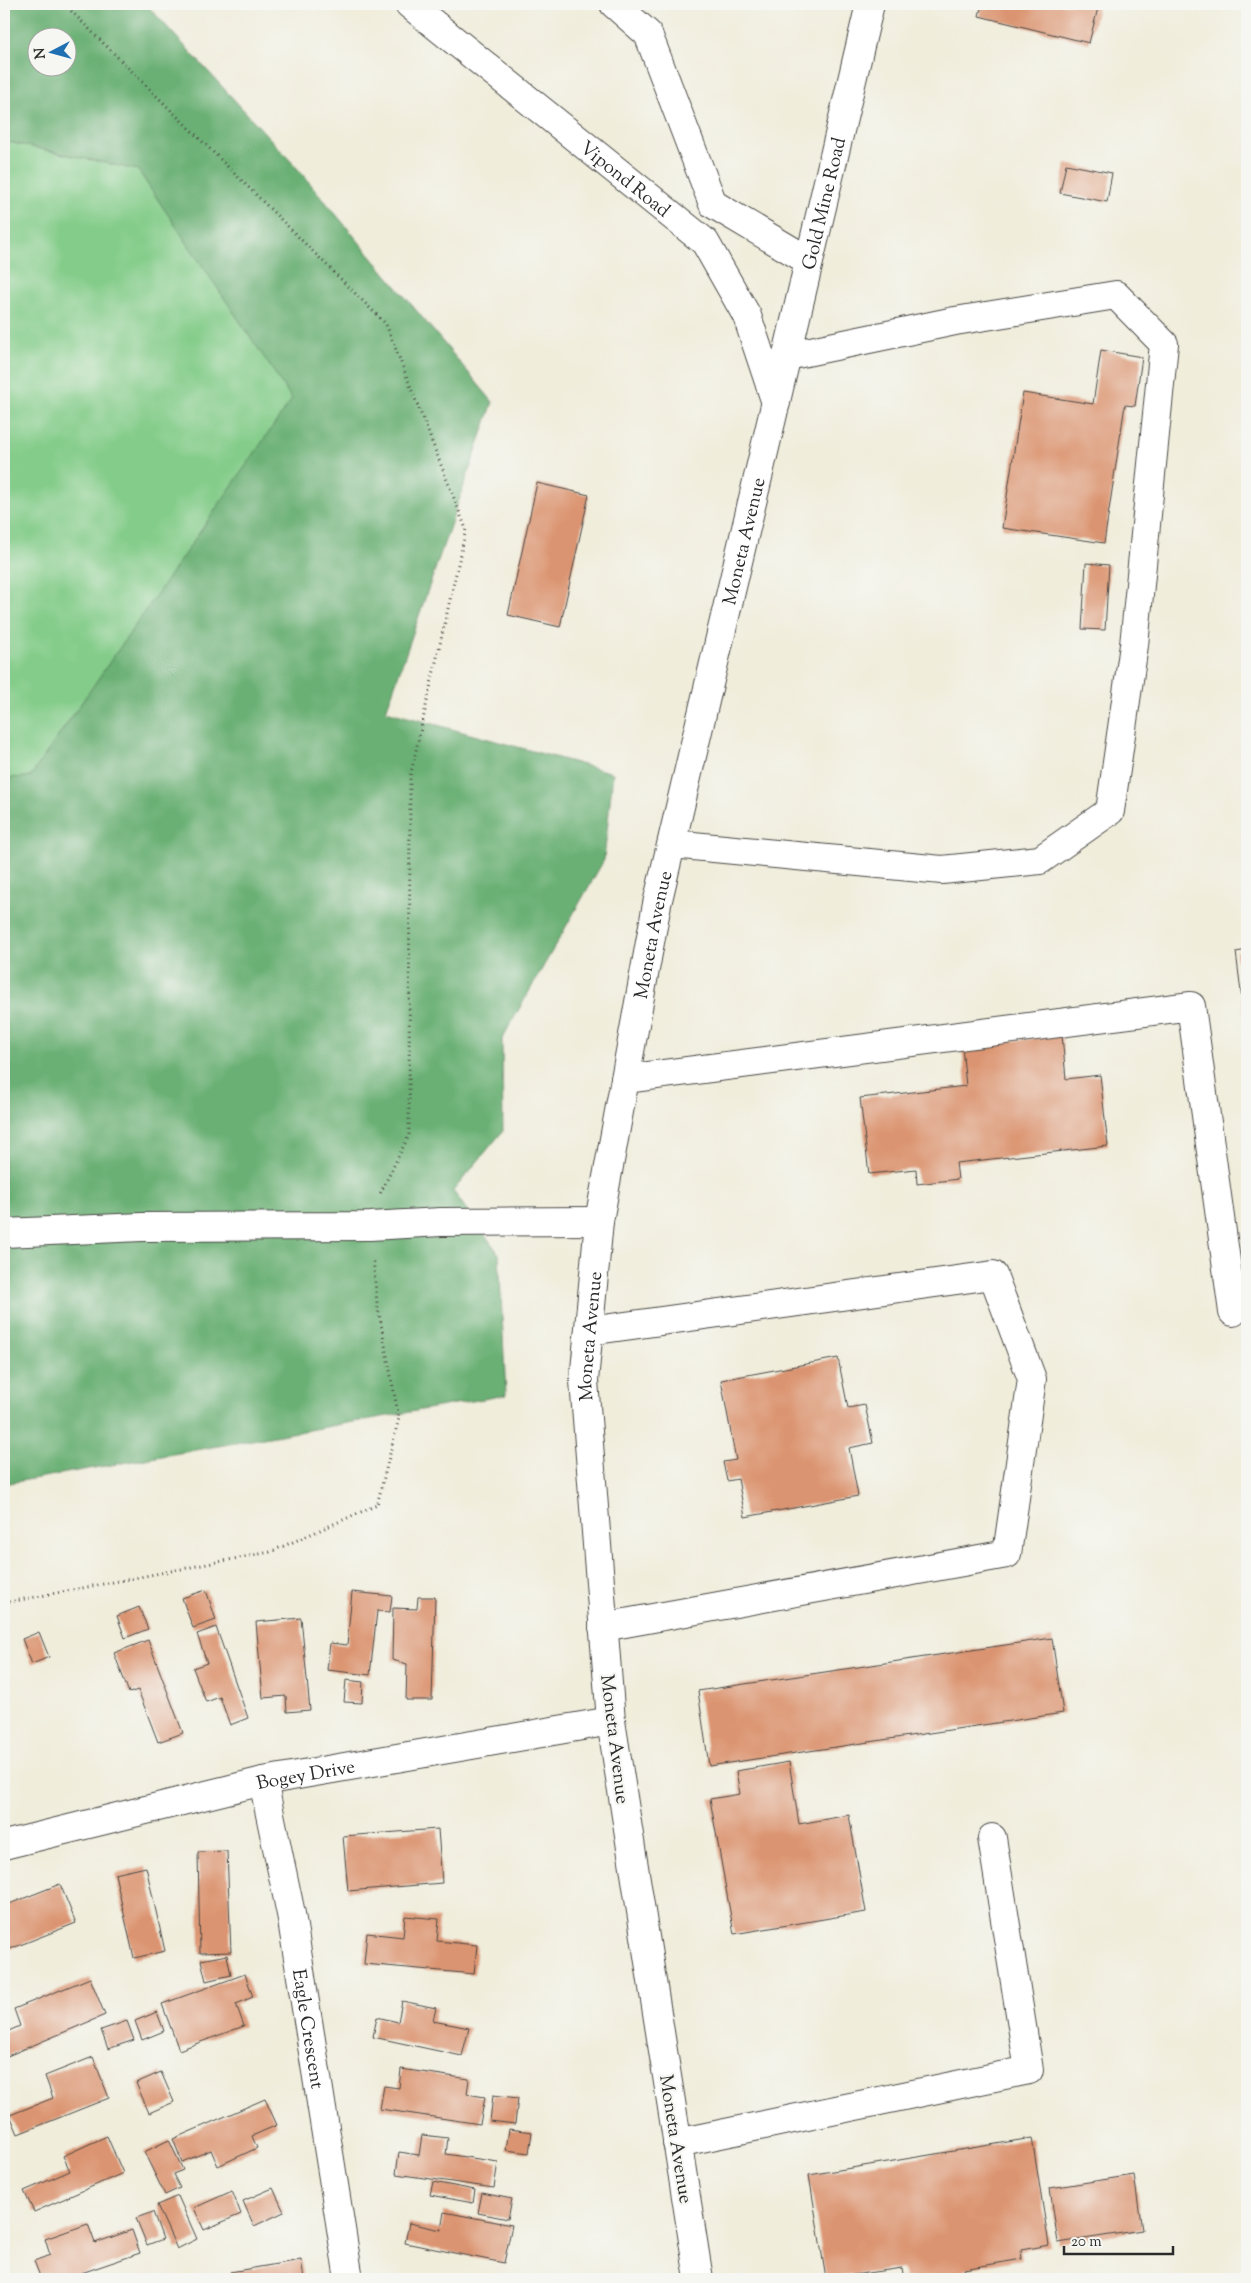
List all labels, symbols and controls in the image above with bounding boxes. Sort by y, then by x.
north arrow [28,28,78,78]
text: N [31,47,52,60]
street label: Vipond Road [573,135,675,225]
street label: Gold Mine Road [797,135,854,273]
street label: Moneta Avenue [717,475,774,608]
street label: Moneta Avenue [629,868,680,1001]
street label: Moneta Avenue [573,1270,610,1402]
street label: Moneta Avenue [592,1673,635,1806]
street label: Bogey Drive [254,1754,357,1798]
street label: Eagle Crescent [284,1967,330,2091]
street label: Moneta Avenue [651,2073,698,2206]
scale bar [1064,2223,1172,2255]
text: 20 m [1071,2232,1102,2253]

